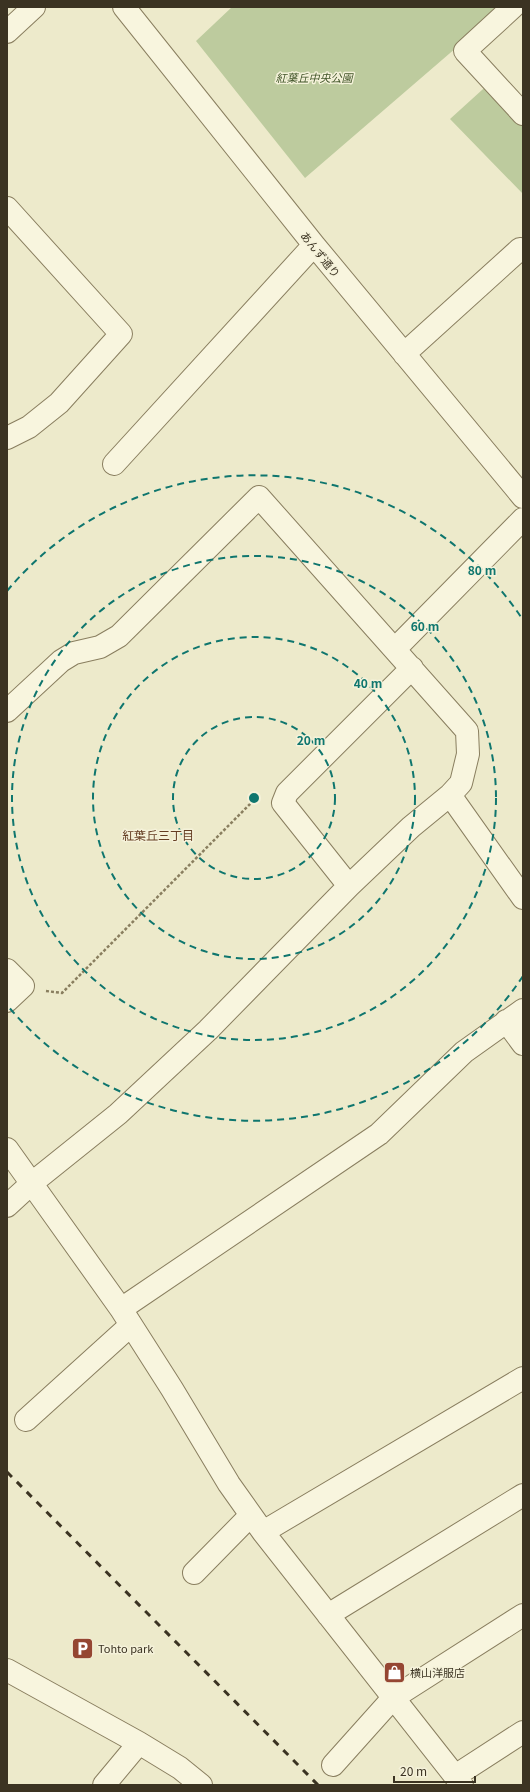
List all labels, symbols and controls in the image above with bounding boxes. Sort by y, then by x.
park label: 紅葉丘中央公園 [276,69,354,85]
street label: あんず通り [297,228,345,280]
text: 80 m [468,561,496,578]
text: 60 m [411,617,439,634]
text: 40 m [354,674,382,691]
text: 20 m [297,731,325,748]
centre of rings [247,791,261,805]
district label: 紅葉丘三丁目 [122,826,194,843]
parking icon: Tohto park [70,1635,96,1661]
place label: Tohto park [98,1640,153,1656]
shop icon: 横山洋服店 [382,1659,408,1685]
place label: 横山洋服店 [410,1664,465,1680]
scale bar [394,1758,475,1784]
text: 20 m [400,1762,427,1779]

